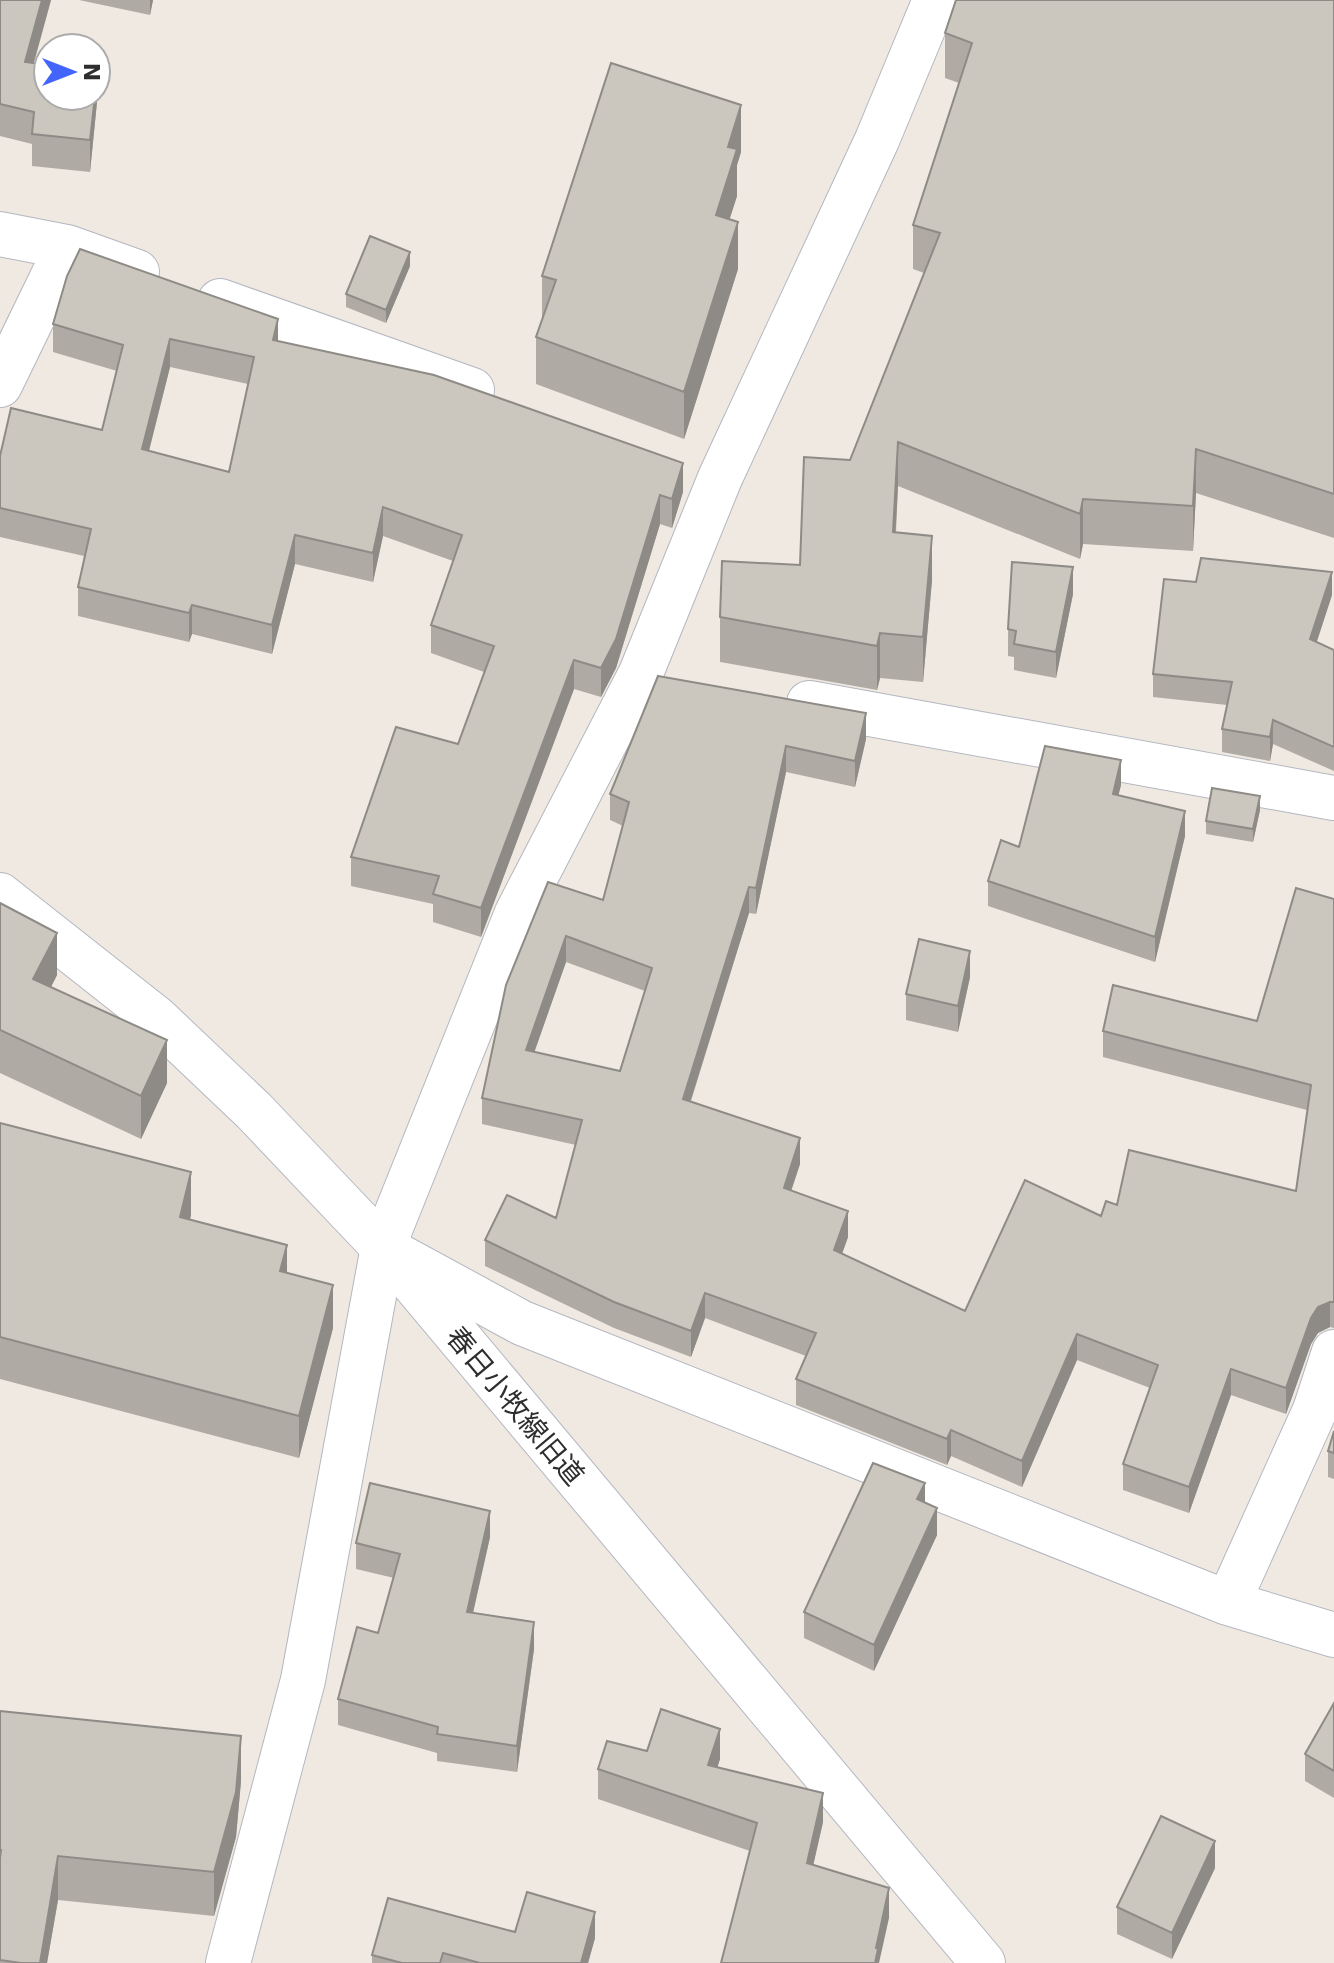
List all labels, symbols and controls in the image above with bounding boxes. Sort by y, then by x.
north arrow [32,32,112,112]
text: N [79,63,104,81]
street label: 春日小牧線旧道 [439,1320,591,1492]

